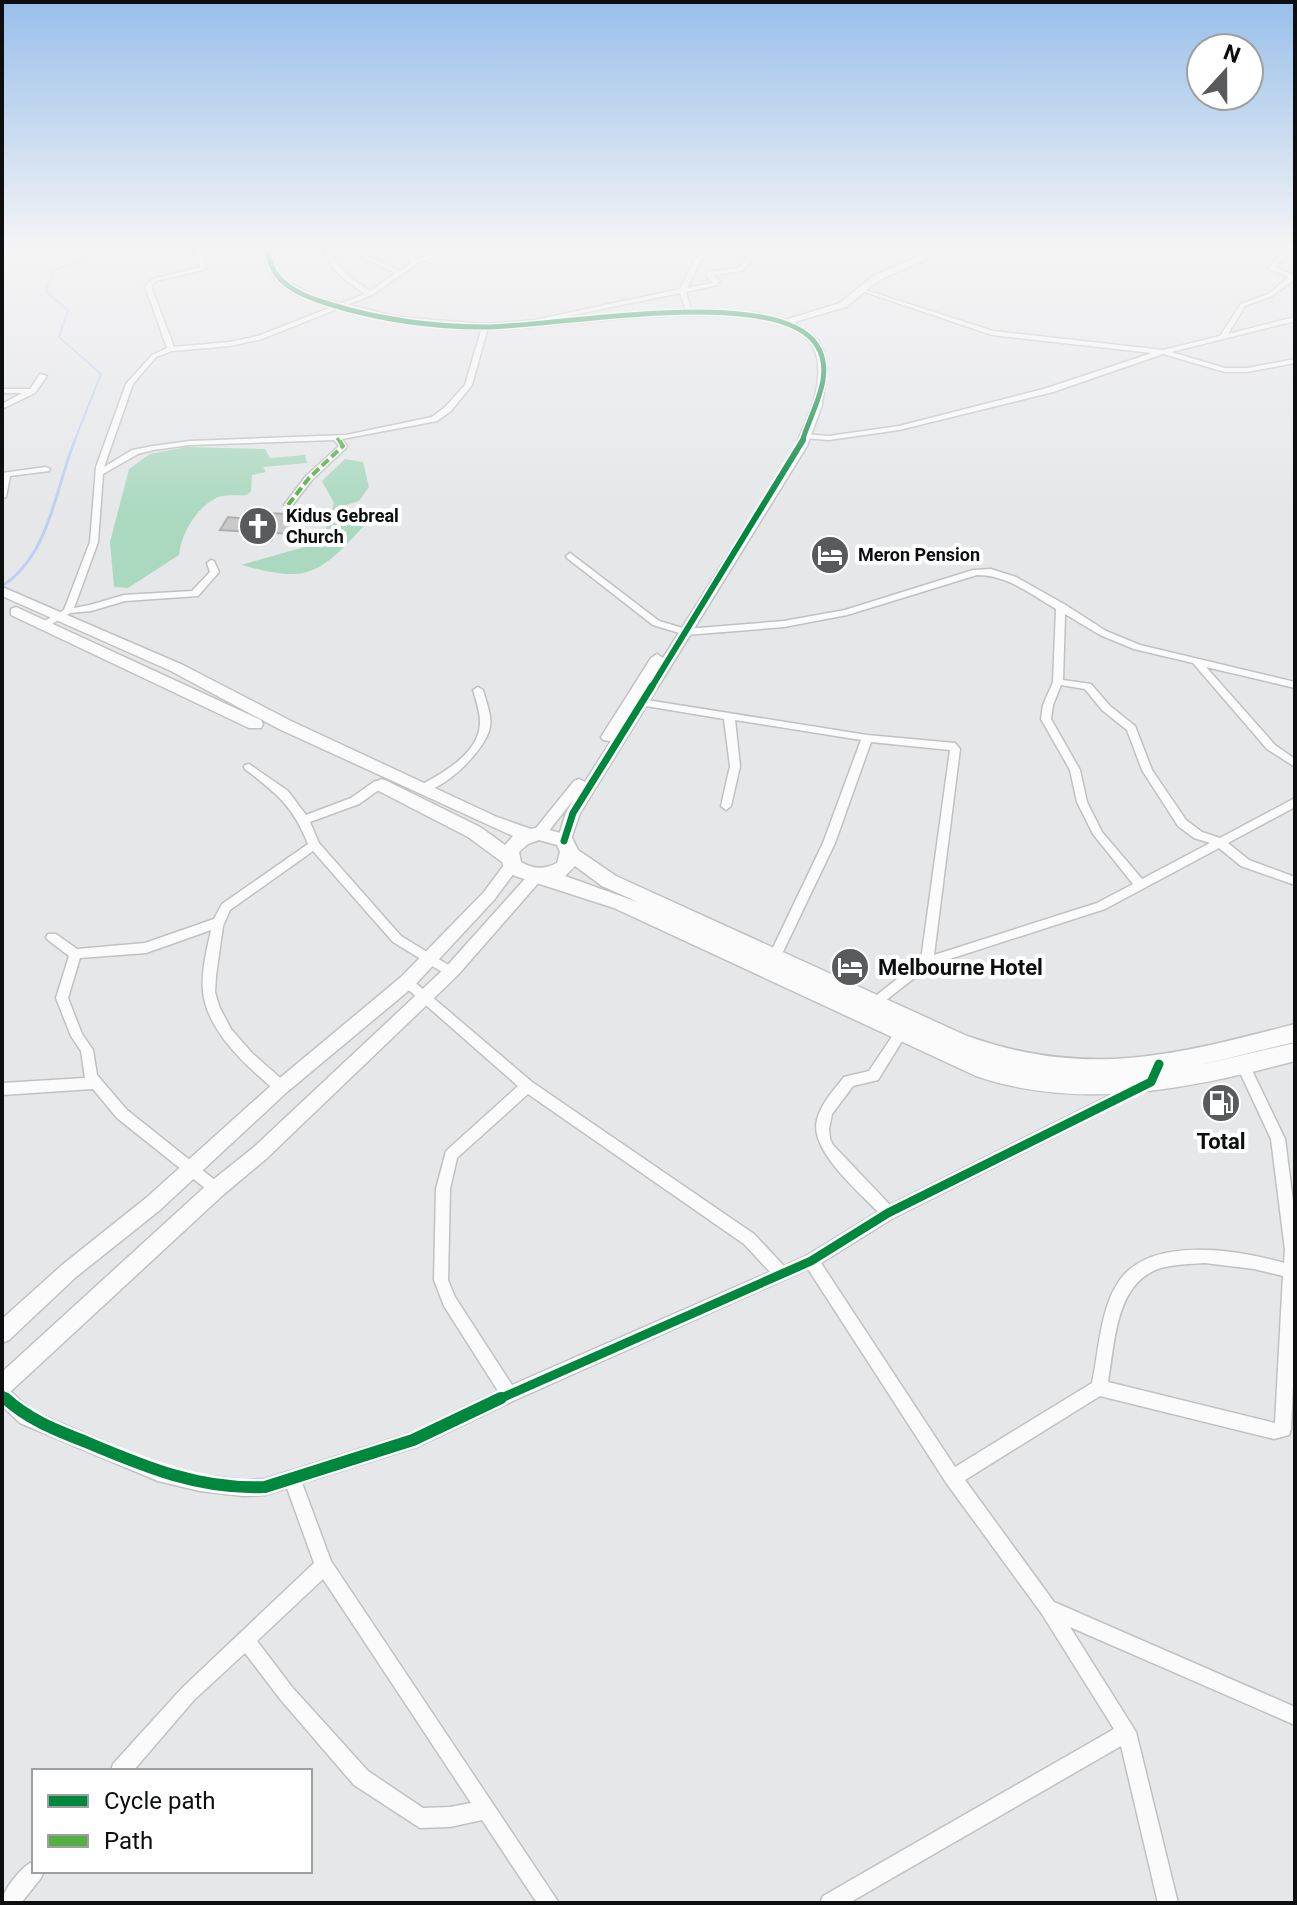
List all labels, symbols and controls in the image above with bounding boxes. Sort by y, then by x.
north arrow [1185,32,1265,112]
text: N [1220,39,1244,68]
church icon: Kidus Gebreal Church [237,505,279,547]
place label: Kidus Gebreal Church [286,505,399,547]
hotel icon: Meron Pension [809,534,851,576]
place label: Meron Pension [858,544,980,565]
hotel icon: Melbourne Hotel [829,946,871,988]
place label: Melbourne Hotel [878,955,1043,980]
fuel station icon: Total [1200,1082,1242,1124]
place label: Total [1196,1129,1246,1154]
legend [32,1769,312,1873]
text: Cycle path [104,1787,216,1815]
text: Path [104,1827,153,1855]

